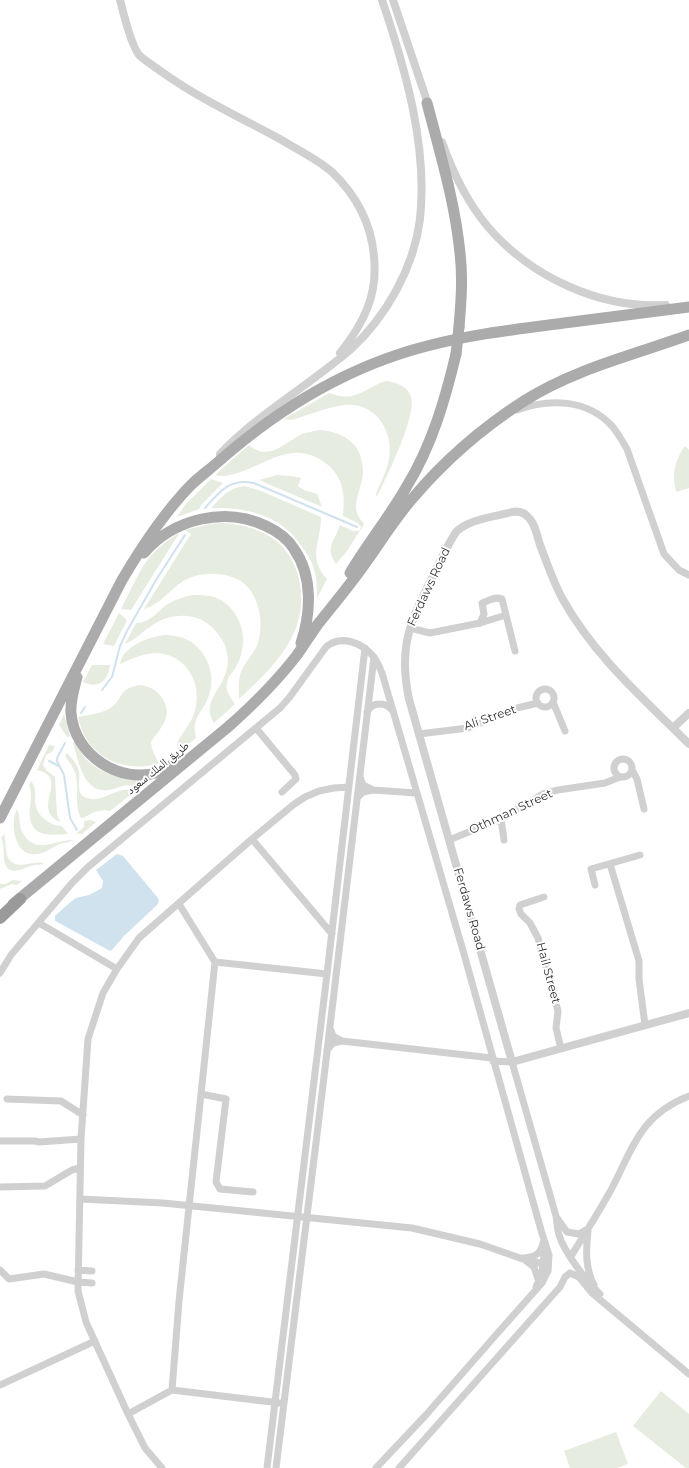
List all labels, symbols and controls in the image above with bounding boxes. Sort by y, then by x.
street label: Ferdaws Road [404,545,454,629]
street label: Ali Street [462,702,518,734]
street label: طريق الملك سعود [124,738,192,798]
street label: Othman Street [467,786,555,838]
street label: Ferdaws Road [450,866,488,952]
street label: Hail Street [533,941,563,1005]

